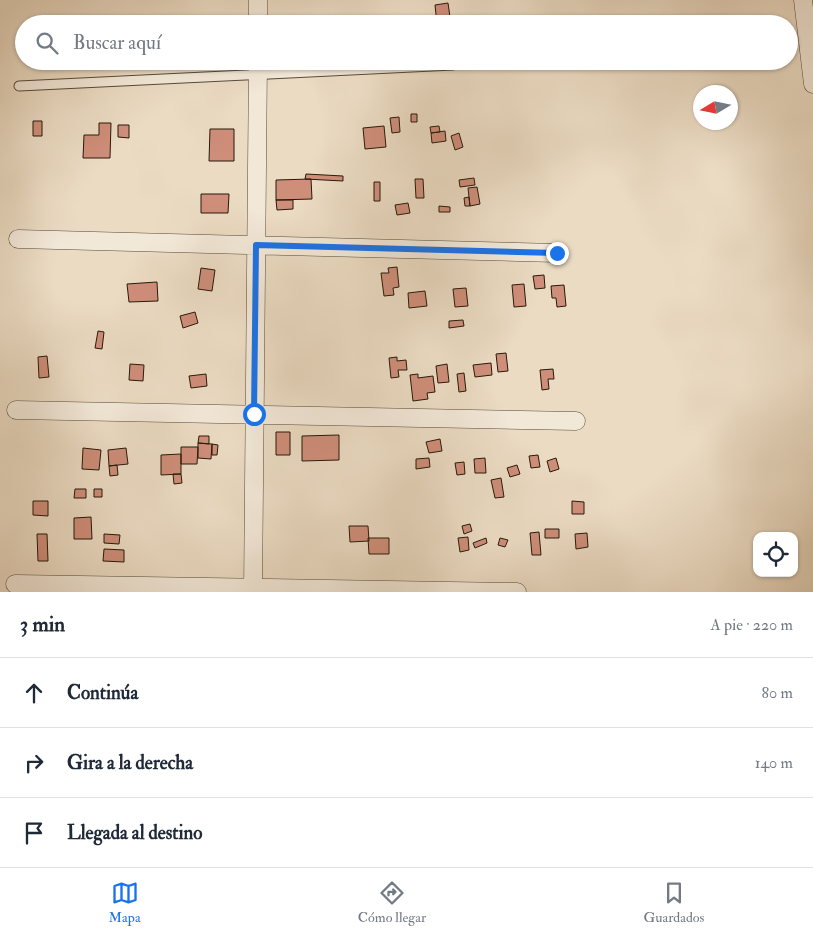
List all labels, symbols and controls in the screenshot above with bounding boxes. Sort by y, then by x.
search box [15,15,798,70]
icon: search [33,29,61,57]
text: Buscar aquí [73,31,161,55]
north arrow [693,85,738,130]
route end [546,242,569,265]
route start [243,403,266,426]
map controls [753,532,798,577]
button: locate [753,532,798,577]
text: 3 min [20,611,65,638]
text: A pie · 220 m [711,615,793,635]
icon: ahead [20,679,48,707]
text: Continúa [67,681,138,705]
text: 80 m [762,683,793,703]
icon: right [20,749,48,777]
text: Gira a la derecha [67,751,193,775]
text: 140 m [755,753,793,773]
icon: arrive [20,819,48,847]
text: Llegada al destino [67,821,202,845]
tab: Mapa [109,879,141,926]
tab: Cómo llegar [358,879,426,926]
tab: Guardados [643,879,704,926]

